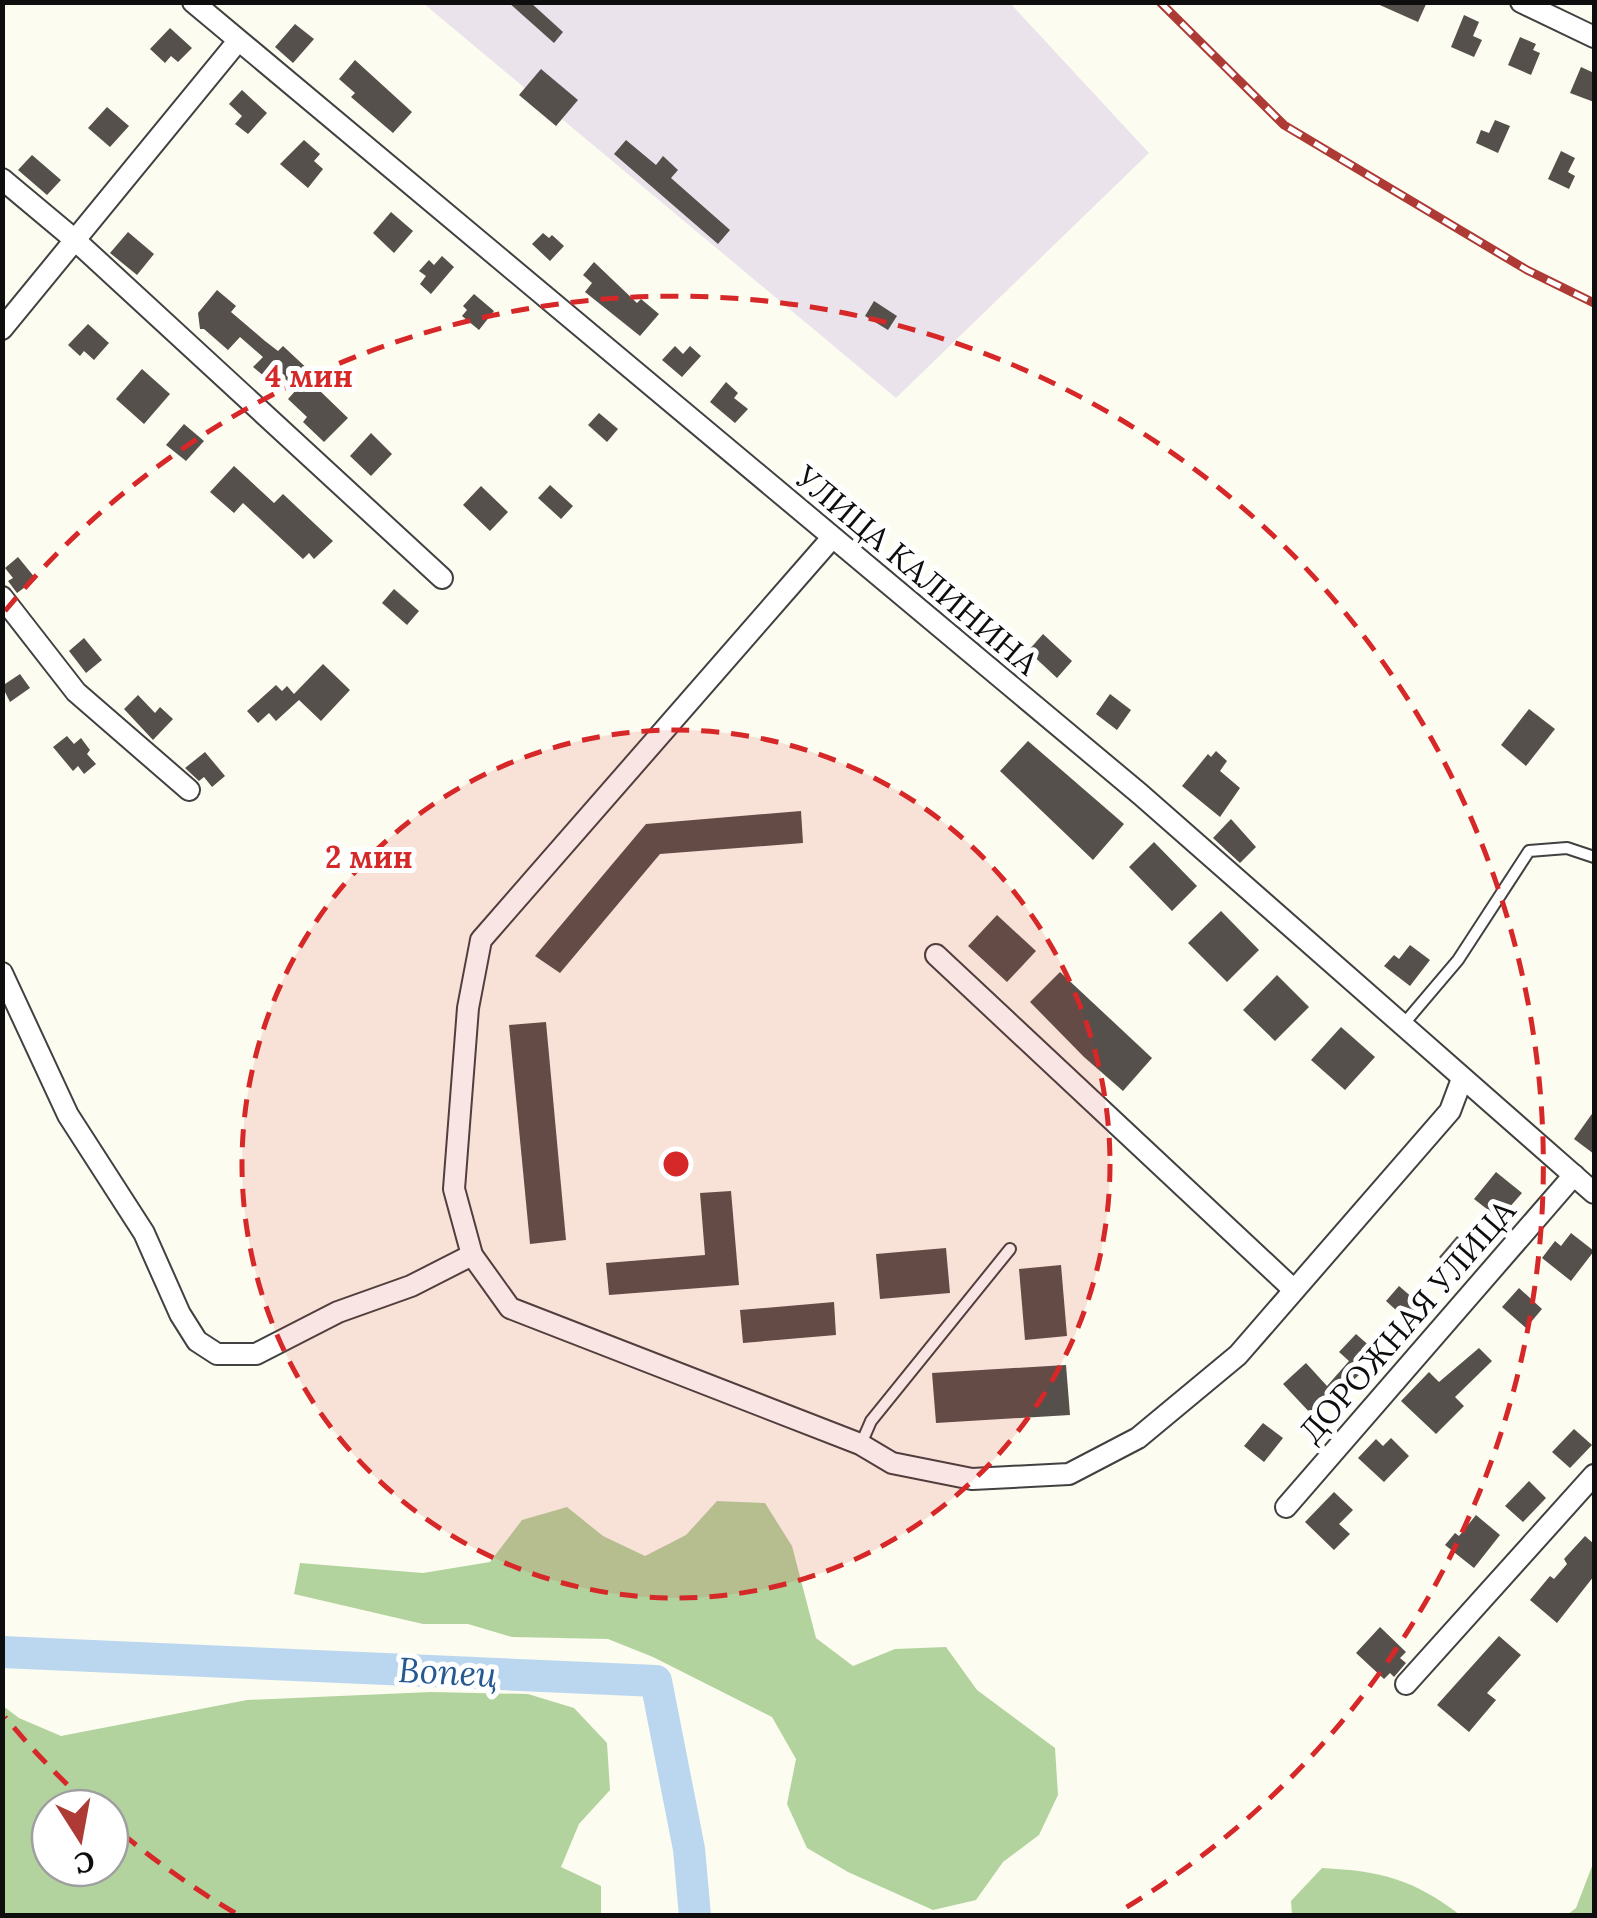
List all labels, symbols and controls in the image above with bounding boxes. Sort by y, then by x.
text: 4 мин [265,357,353,395]
street label: УЛИЦА КАЛИНИНА [786,456,1048,684]
text: 2 мин [325,838,413,876]
centre of rings [658,1146,694,1182]
street label: ДОРОЖНАЯ УЛИЦА [1290,1190,1524,1451]
water label: Вопец [397,1647,499,1697]
north arrow [30,1788,130,1888]
text: С [71,1843,98,1882]

